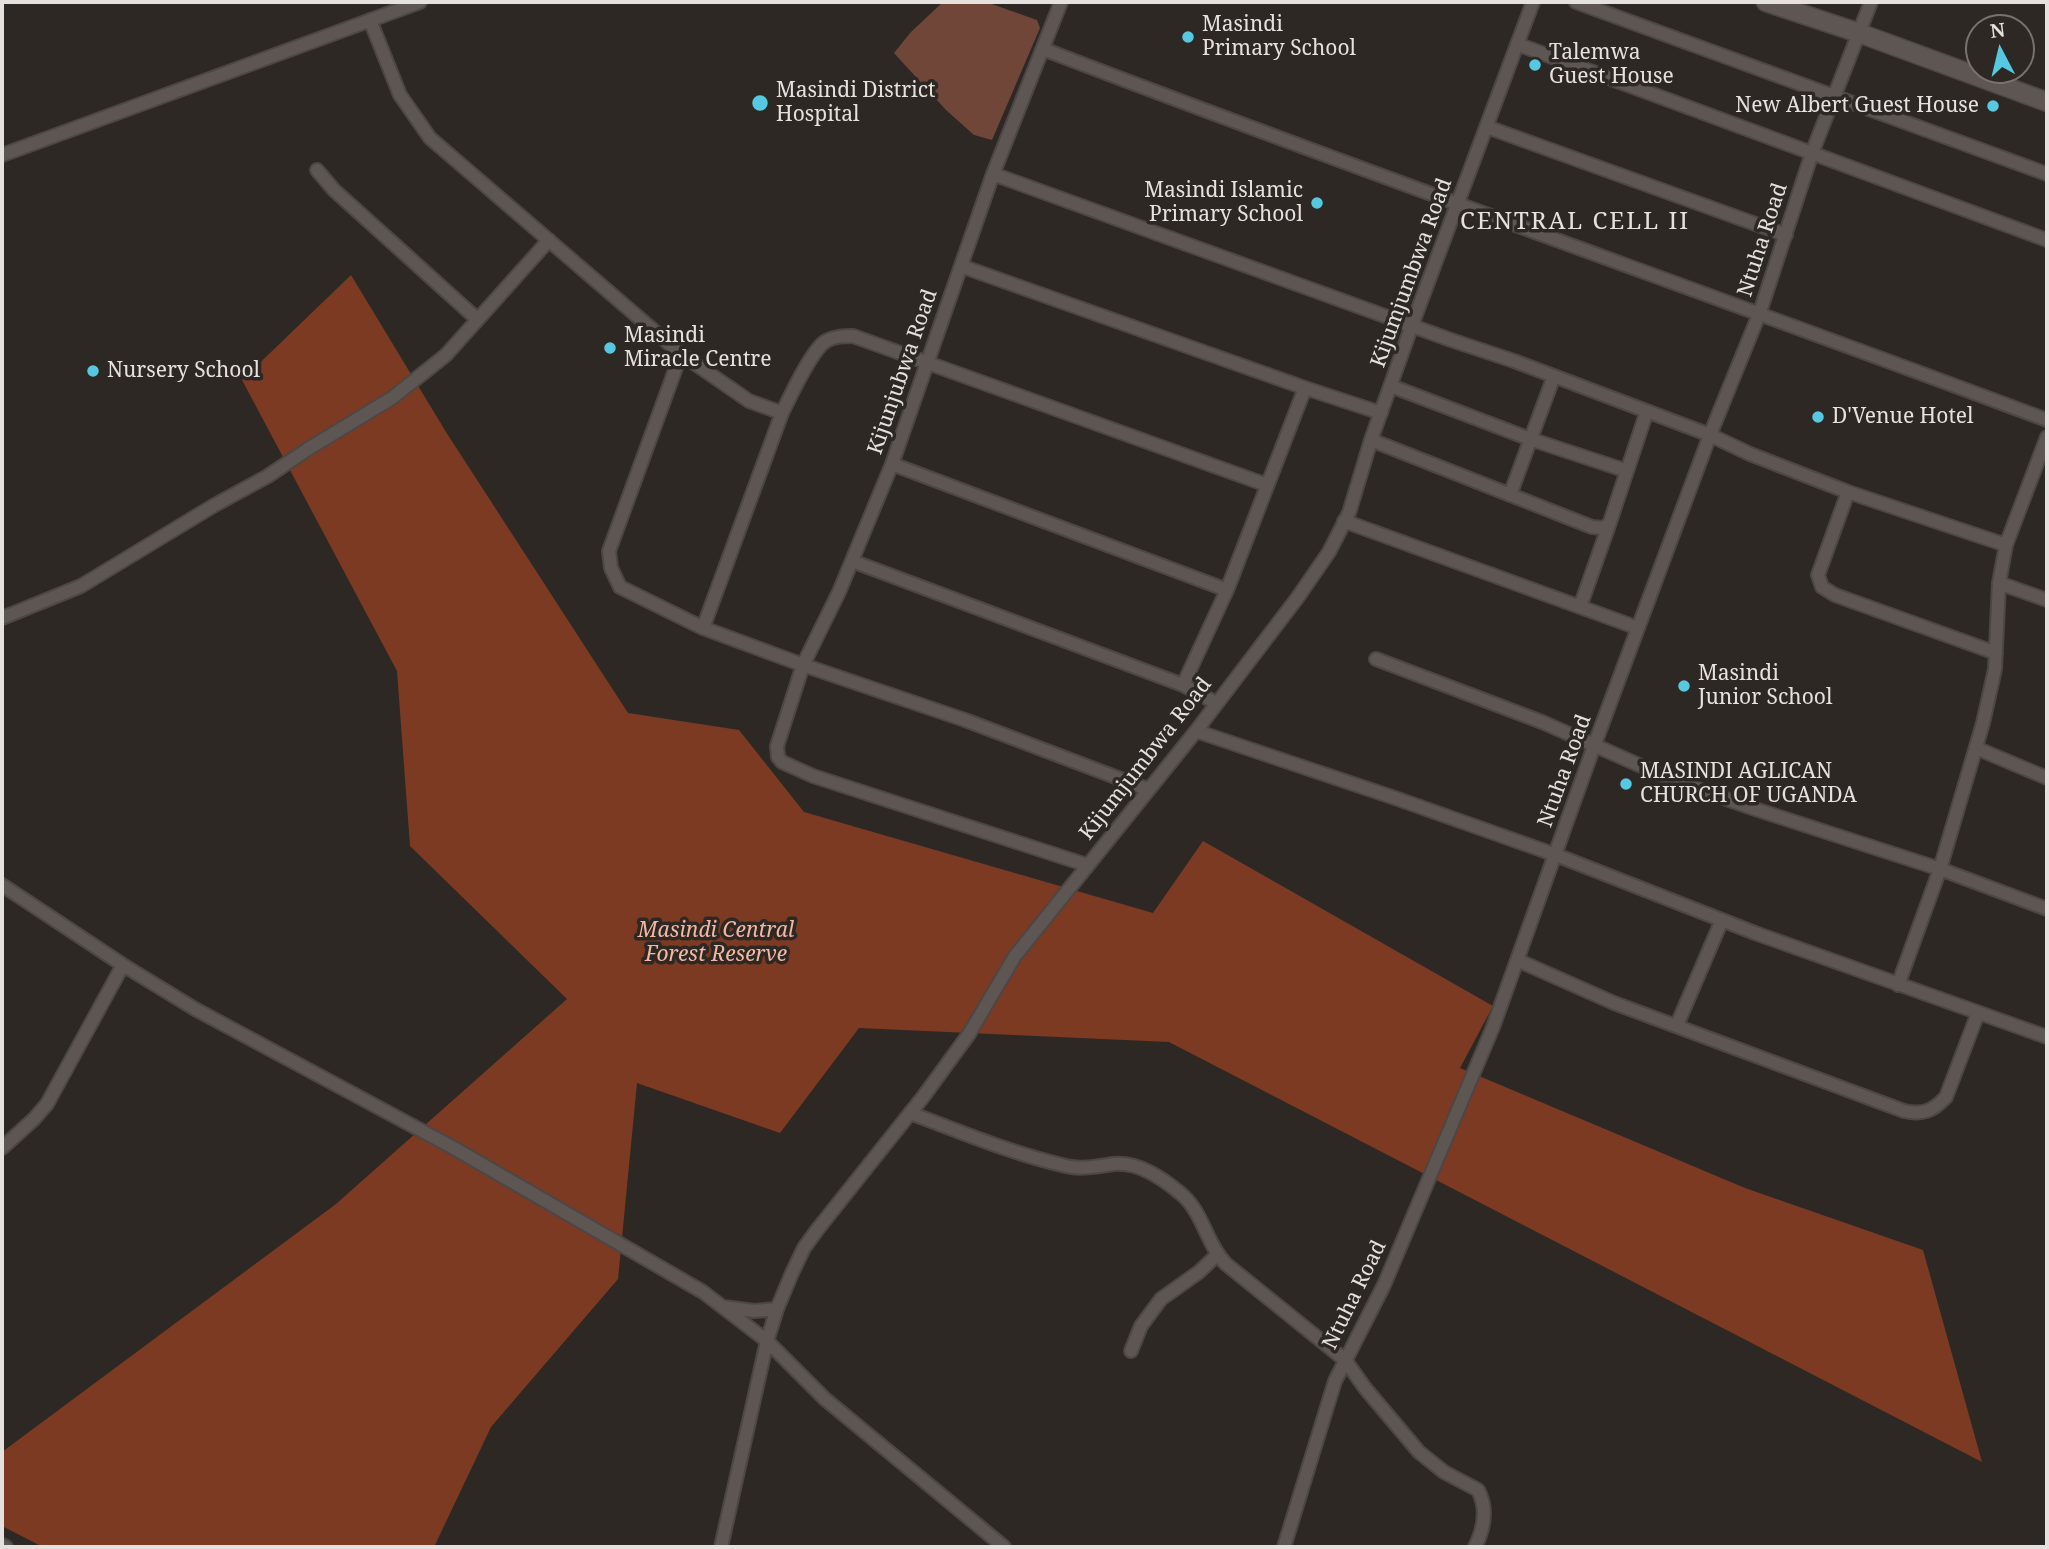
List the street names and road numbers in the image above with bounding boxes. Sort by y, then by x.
street label: Kijumjumbwa Road [1366,175,1458,371]
street label: Ntuha Road [1733,180,1793,300]
street label: Kijunjubwa Road [863,286,943,458]
street label: Kijumjumbwa Road [1075,673,1217,845]
street label: Ntuha Road [1533,711,1597,831]
street label: Ntuha Road [1318,1236,1392,1354]

